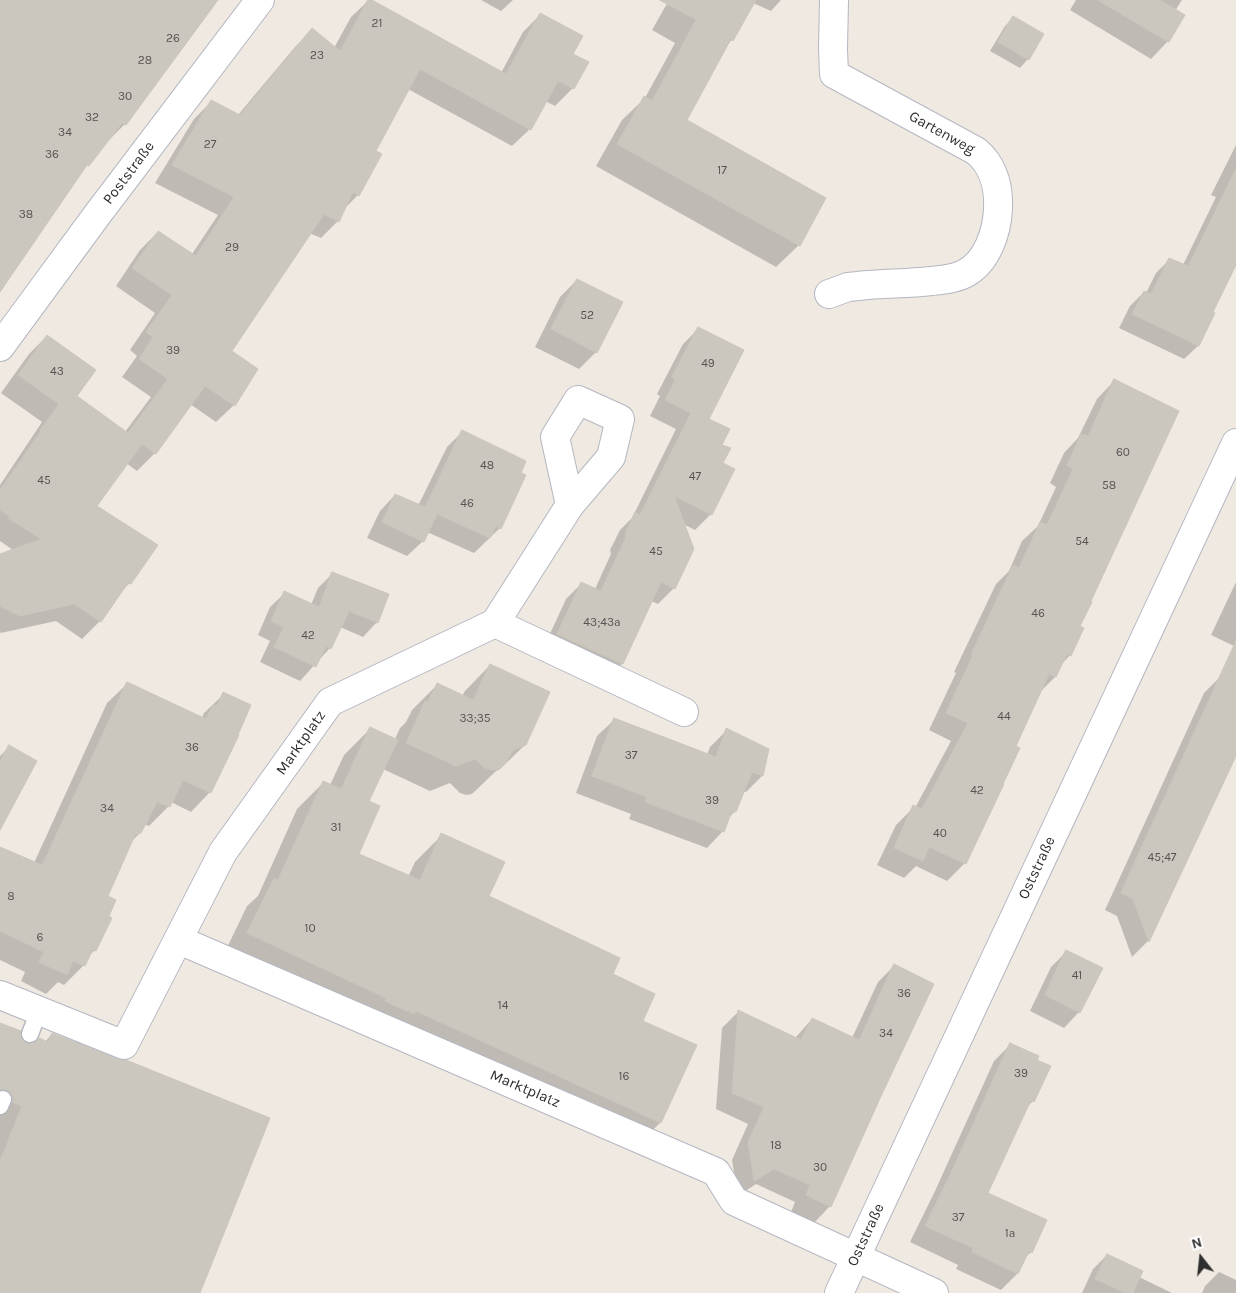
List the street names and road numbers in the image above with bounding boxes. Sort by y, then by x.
street label: Gartenweg [906,107,978,159]
street label: Poststraße [100,138,158,208]
street label: Marktplatz [272,707,330,779]
street label: Oststraße [1015,834,1059,902]
street label: Marktplatz [487,1066,563,1112]
street label: Oststraße [844,1201,888,1269]

